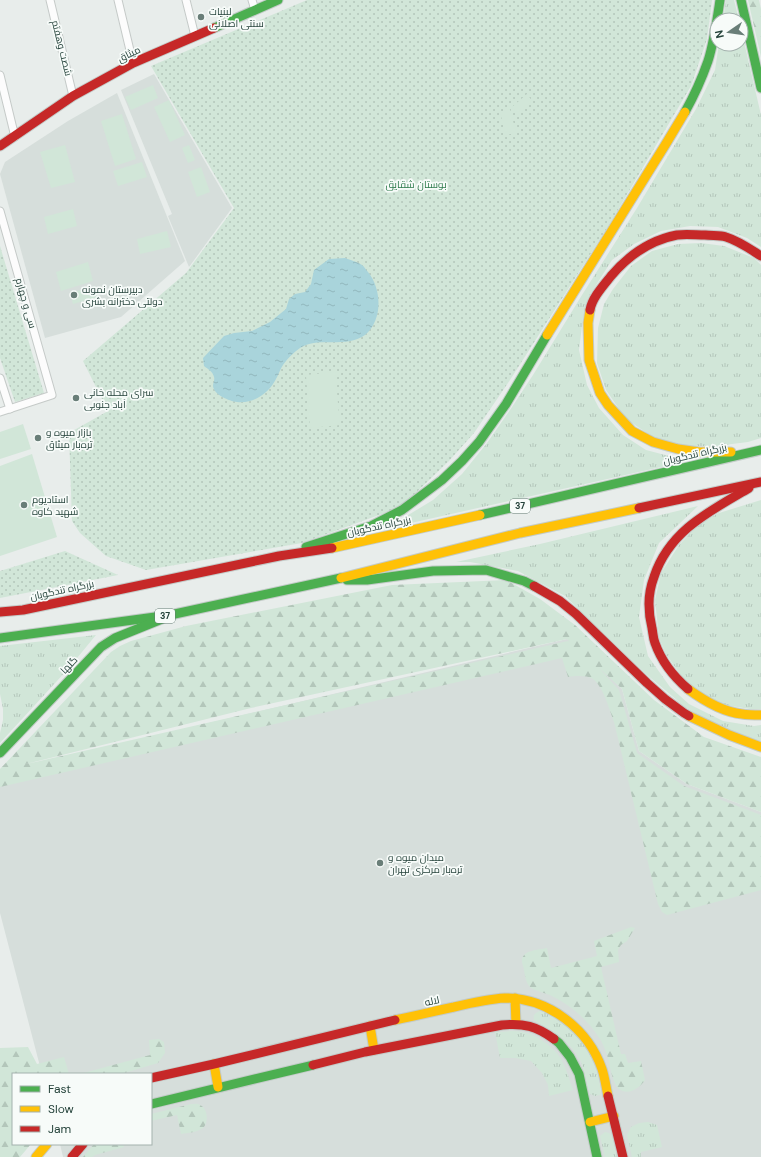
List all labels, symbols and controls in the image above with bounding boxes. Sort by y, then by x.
place label: لبنیات سنتی اصلانی [209,5,264,30]
marker: لبنیات سنتی اصلانی [196,12,206,22]
north arrow [709,12,749,52]
street label: شصت وهفتم [48,19,75,77]
text: N [712,29,727,40]
street label: میثاق [115,43,143,65]
park label: بوستان شقایق [385,178,447,191]
street label: سی و چهارم [12,276,39,330]
place label: دبیرستان نمونه دولتی دخترانه بشری [82,283,163,308]
marker: دبیرستان نمونه دولتی دخترانه بشری [69,290,79,300]
place label: سرای محله خانی آباد جنوبی [84,386,153,411]
marker: سرای محله خانی آباد جنوبی [71,393,81,403]
place label: بازار میوه و تره‌بار میثاق [46,426,93,451]
marker: بازار میوه و تره‌بار میثاق [33,433,43,443]
street label: بزرگراه تندگویان [662,440,728,468]
place label: استادیوم شهید کاوه [32,493,78,518]
road number: 37 [510,499,530,513]
marker: استادیوم شهید کاوه [19,500,29,510]
street label: بزرگراه تندگویان [346,513,412,539]
street label: بزرگراه تندگویان [29,577,95,603]
road number: 37 [155,609,175,623]
street label: گلها [58,654,80,676]
place label: میدان میوه و تره‌بار مرکزی تهران [388,851,463,876]
marker: میدان میوه و تره‌بار مرکزی تهران [375,858,385,868]
street label: لاله [423,993,441,1009]
legend [12,1073,152,1145]
text: Fast [48,1081,71,1097]
text: Slow [48,1101,74,1117]
text: Jam [48,1121,71,1137]

